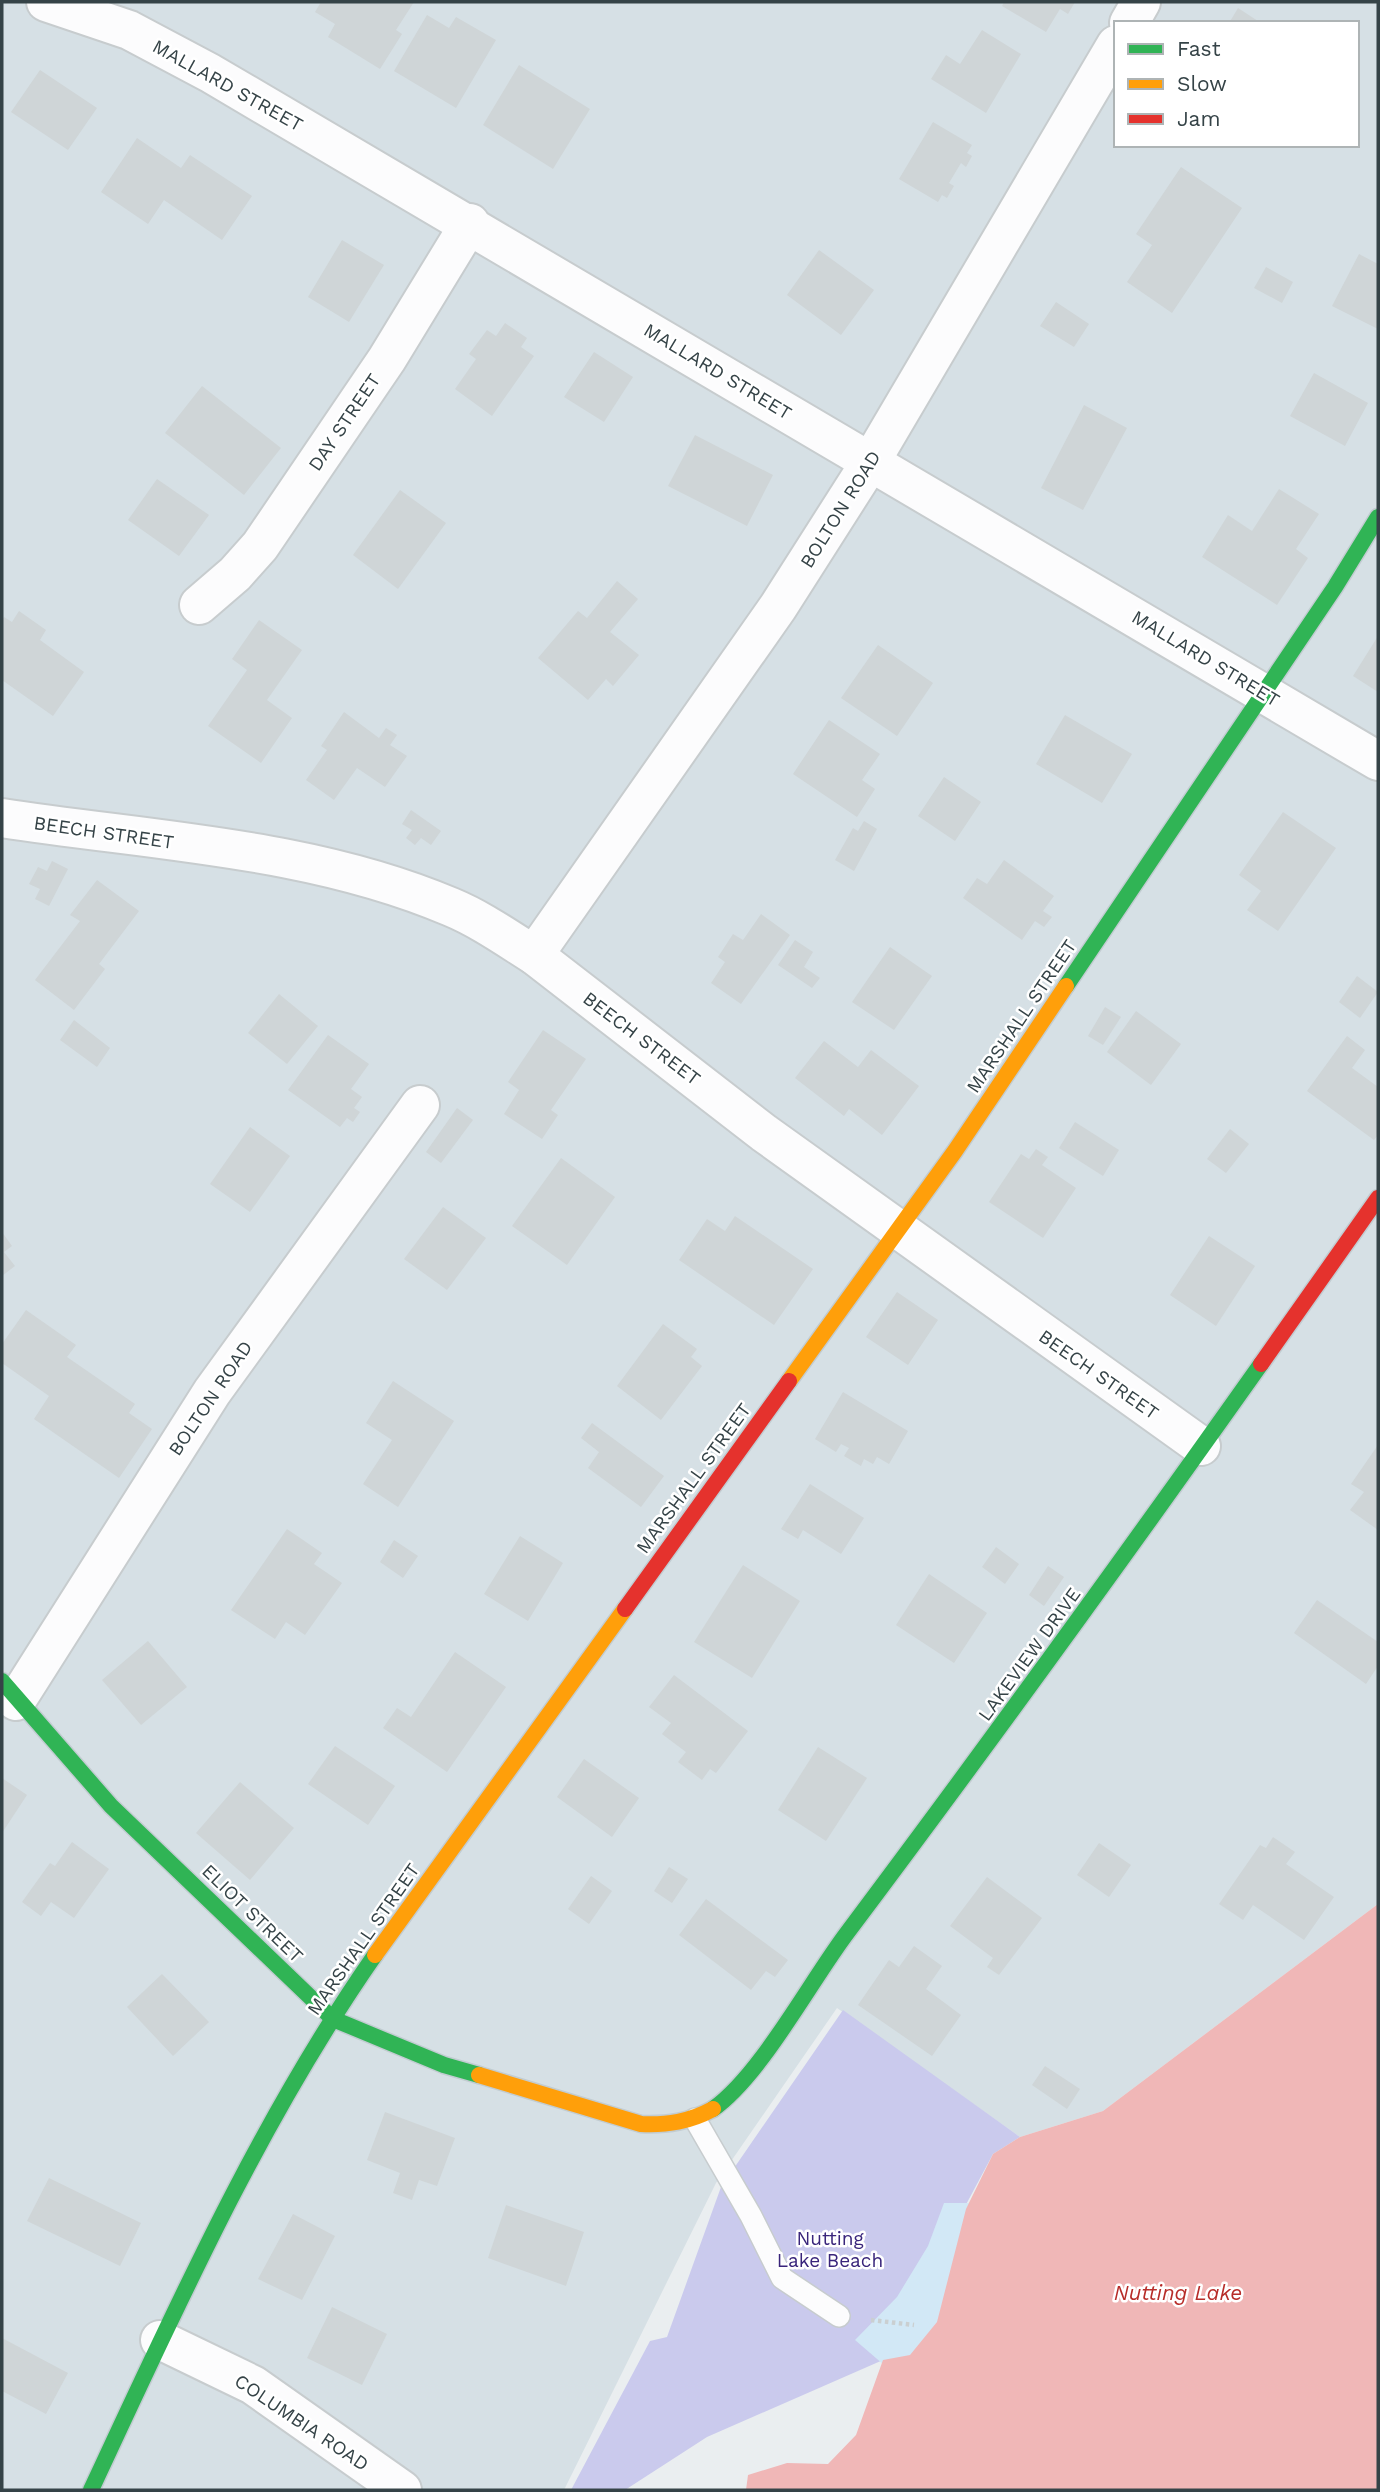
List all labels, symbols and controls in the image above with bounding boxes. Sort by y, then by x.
legend [1114,21,1359,147]
street label: MALLARD STREET [149,35,307,136]
text: Fast [1177,36,1221,61]
text: Slow [1177,71,1227,96]
text: Jam [1177,106,1220,131]
street label: MALLARD STREET [640,318,796,425]
street label: DAY STREET [303,369,385,475]
street label: BOLTON ROAD [795,446,886,572]
street label: MALLARD STREET [1128,605,1284,712]
street label: BEECH STREET [32,811,175,854]
street label: MARSHALL STREET [961,935,1081,1097]
street label: BEECH STREET [578,987,705,1090]
street label: BEECH STREET [1034,1324,1163,1424]
street label: BOLTON ROAD [163,1336,257,1460]
street label: MARSHALL STREET [631,1399,756,1558]
street label: LAKEVIEW DRIVE [973,1583,1086,1725]
street label: ELIOT STREET [197,1859,308,1967]
street label: MARSHALL STREET [302,1859,425,2020]
park label: Nutting Lake Beach [777,2227,883,2272]
water label: Nutting Lake [1114,2280,1242,2305]
street label: COLUMBIA ROAD [230,2369,373,2476]

